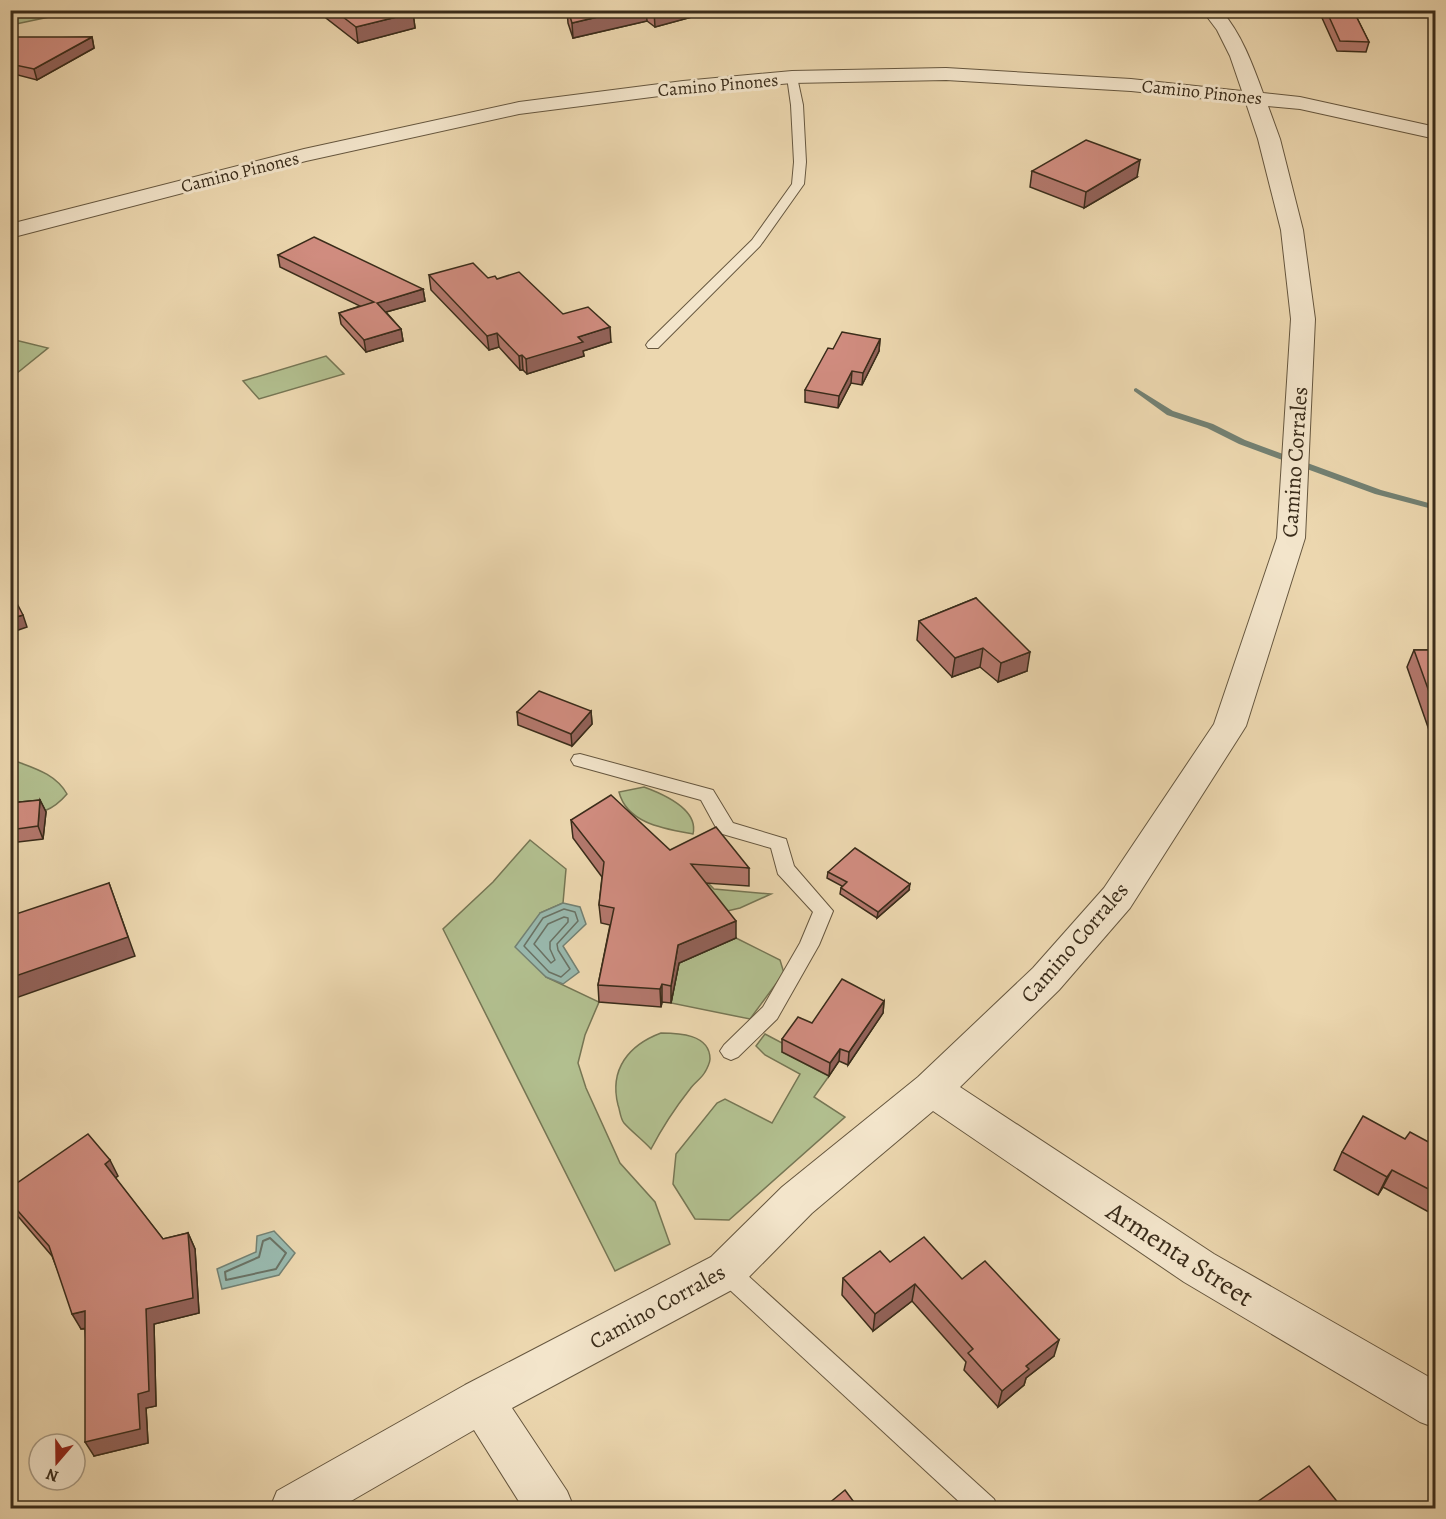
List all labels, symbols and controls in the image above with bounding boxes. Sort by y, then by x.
street label: Camino Pinones [657,68,779,102]
street label: Camino Pinones [1141,74,1263,110]
street label: Camino Pinones [178,146,302,198]
street label: Camino Corrales [1275,386,1315,539]
street label: Camino Corrales [1014,876,1136,1010]
street label: Armenta Street [1099,1193,1260,1315]
street label: Camino Corrales [584,1257,731,1357]
north arrow [27,1432,87,1492]
text: N [43,1463,61,1487]

